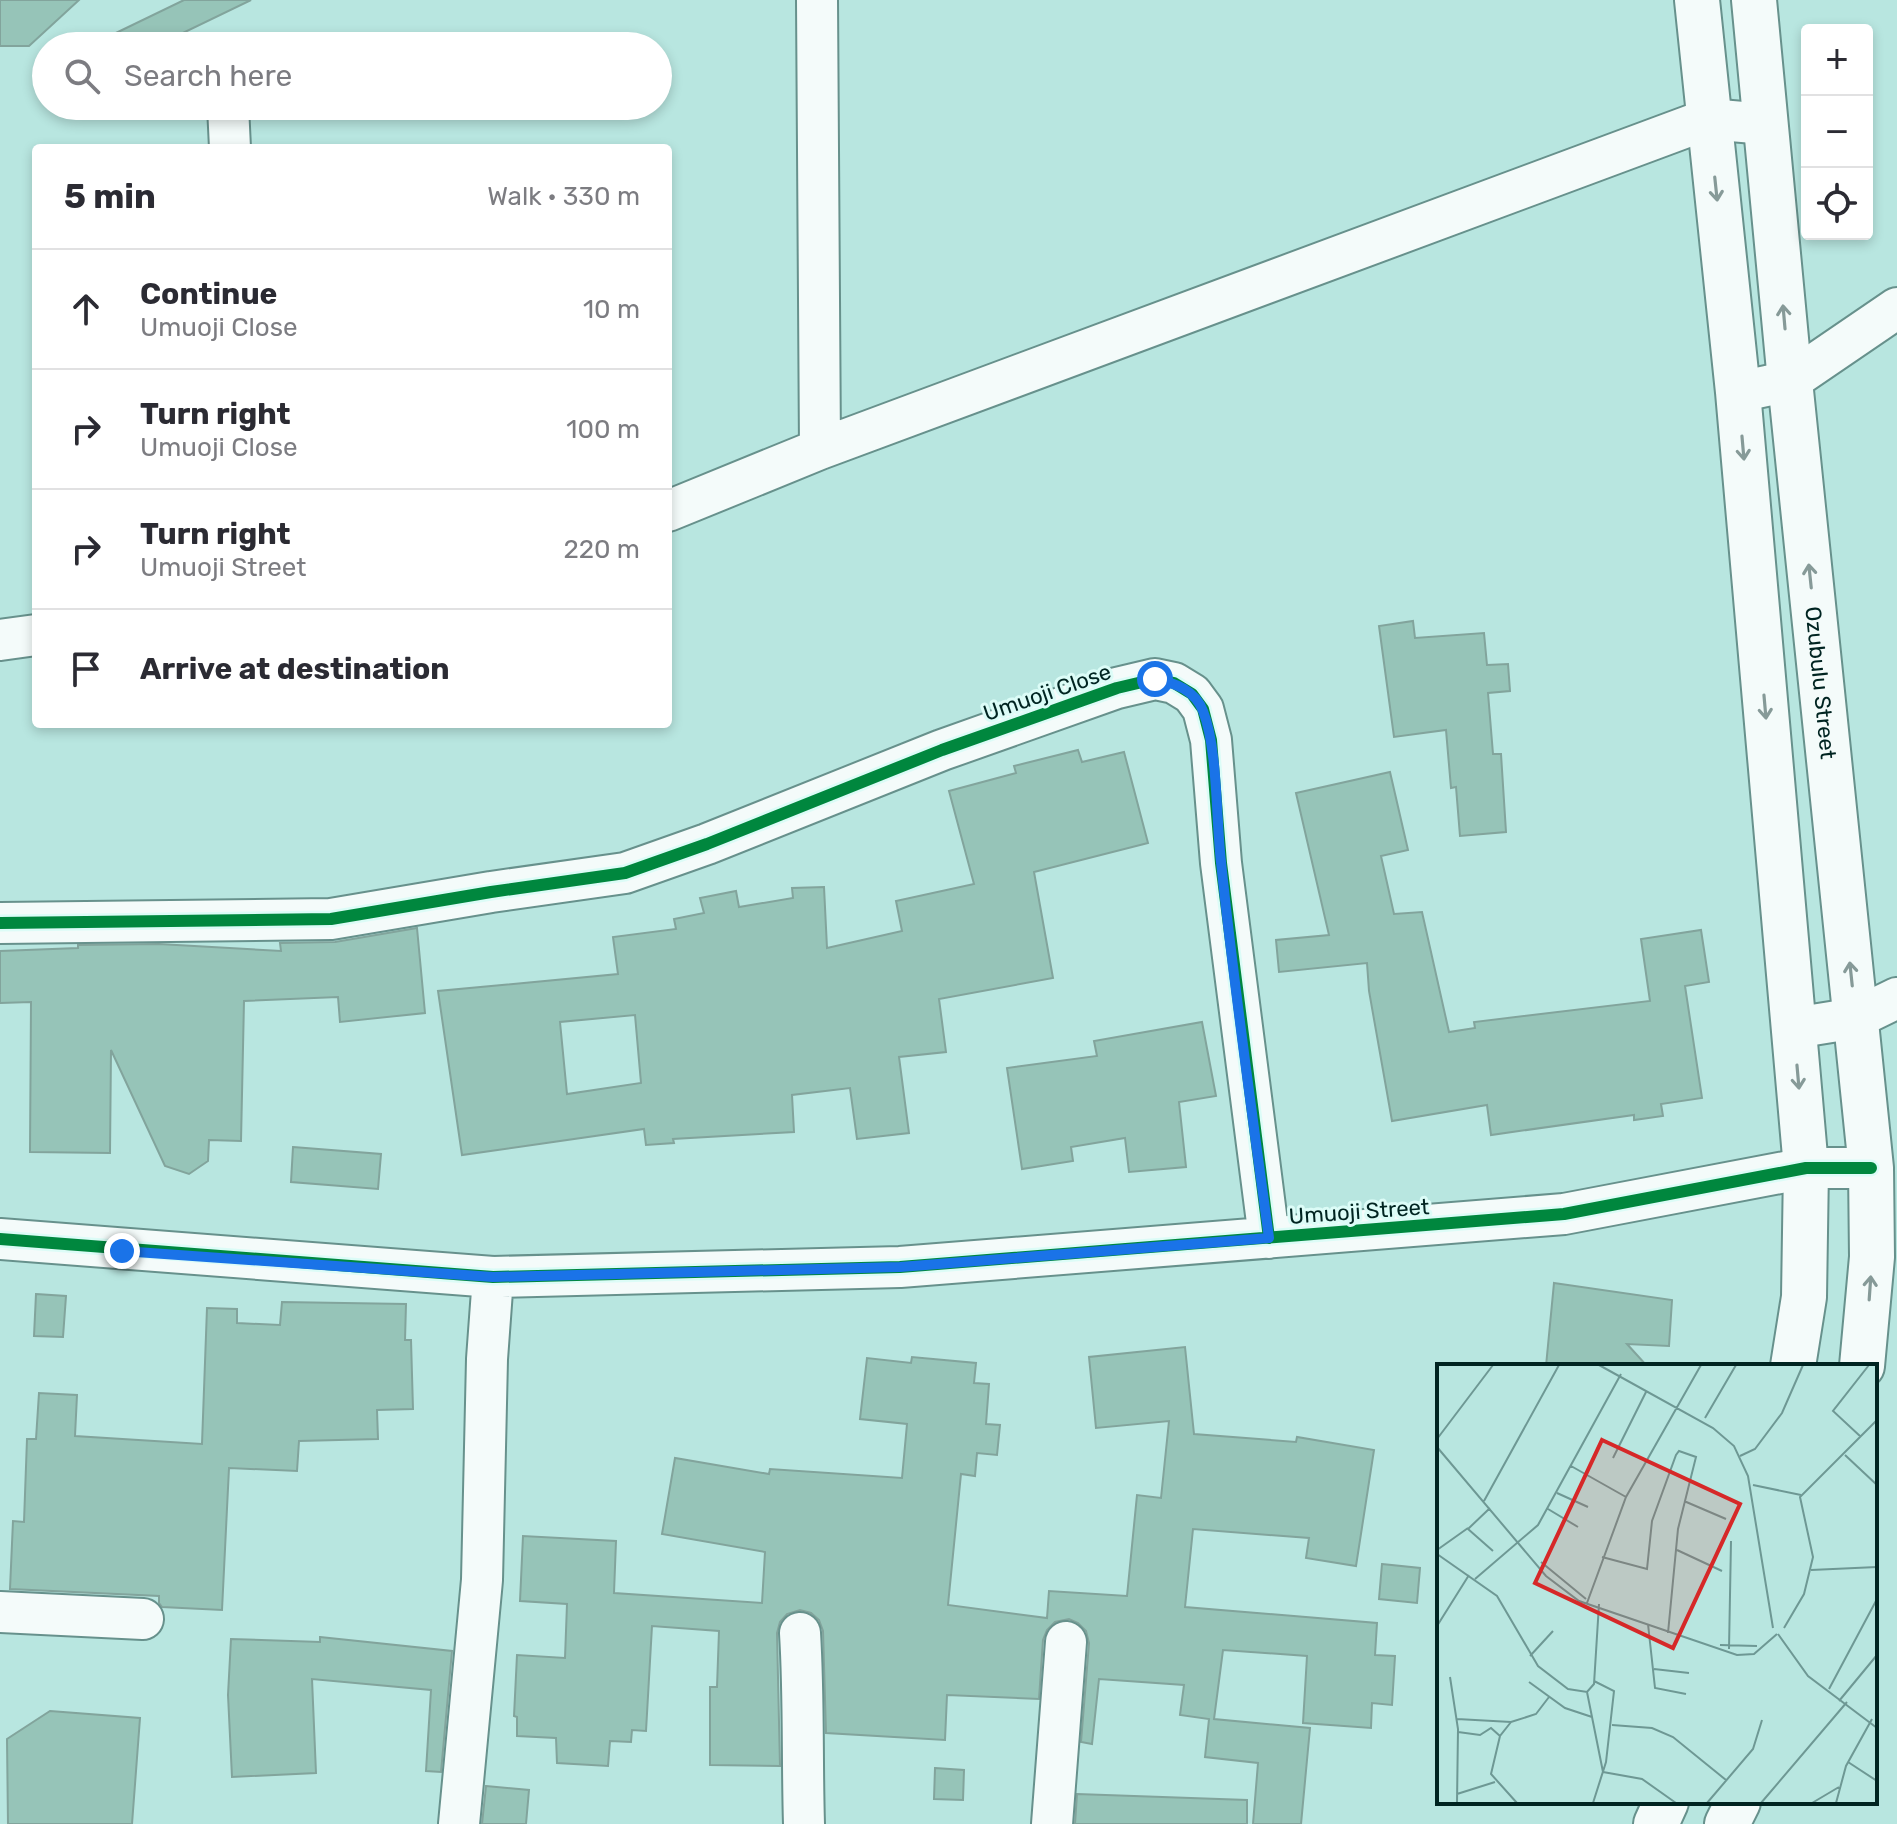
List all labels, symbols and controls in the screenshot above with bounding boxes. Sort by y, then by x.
map controls [1801,24,1873,240]
button: + [1801,24,1873,96]
search box [32,32,672,120]
icon: search [60,54,104,98]
text: Search here [124,58,292,94]
button: − [1801,96,1873,168]
button: locate [1801,168,1873,240]
one-way arrow [1708,175,1723,202]
text: 5 min [64,176,156,217]
text: Walk · 330 m [487,181,640,212]
text: Continue [140,276,277,312]
icon: ahead [64,287,108,331]
text: 10 m [583,294,640,325]
one-way arrow [1776,304,1791,331]
text: Umuoji Close [140,312,298,343]
text: Turn right [140,396,291,432]
icon: right [64,407,108,451]
text: 100 m [566,414,640,445]
text: Umuoji Close [140,432,298,463]
one-way arrow [1735,434,1750,461]
text: Turn right [140,516,291,552]
icon: right [64,527,108,571]
text: 220 m [563,534,640,565]
text: Umuoji Street [140,552,306,583]
one-way arrow [1802,563,1817,590]
street label: Ozubulu Street [1799,605,1842,761]
icon: arrive [64,647,108,691]
text: Arrive at destination [140,651,450,687]
street label: Umuoji Close [980,658,1115,727]
route start [1137,661,1173,697]
one-way arrow [1758,693,1773,720]
one-way arrow [1844,961,1859,987]
one-way arrow [1791,1063,1806,1090]
street label: Umuoji Street [1288,1193,1431,1230]
route end [104,1233,140,1269]
one-way arrow [1863,1276,1878,1302]
inset map [1437,1364,1877,1804]

